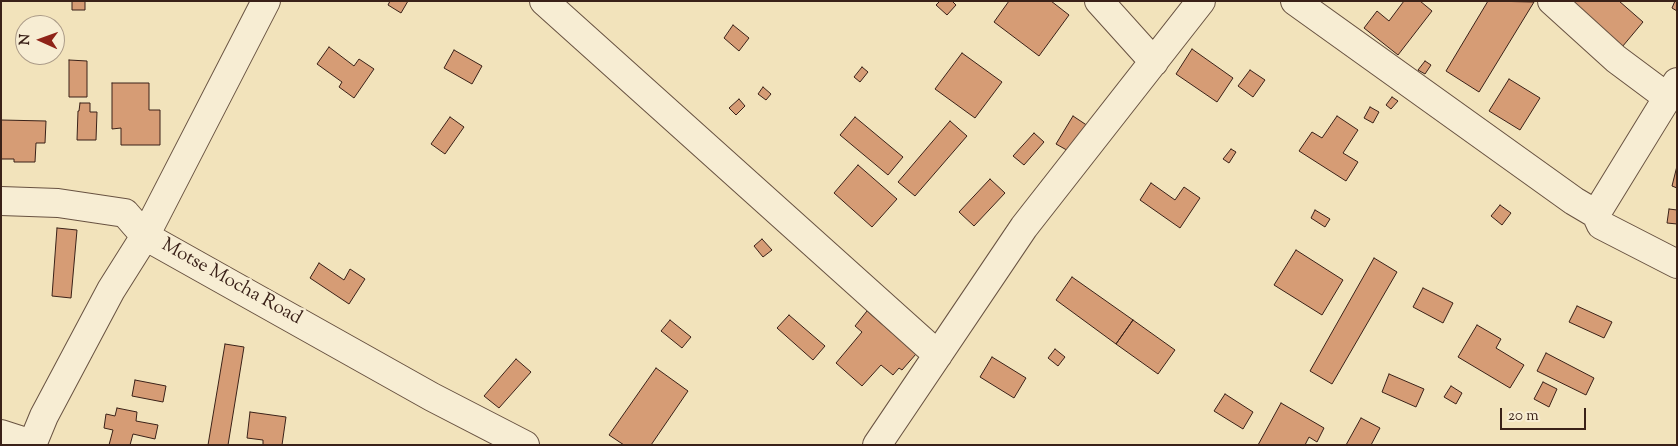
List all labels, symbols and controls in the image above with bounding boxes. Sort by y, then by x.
north arrow [15,15,65,65]
text: N [16,34,36,45]
street label: Motse Mocha Road [157,235,305,331]
scale bar [1503,398,1589,430]
text: 20 m [1508,406,1539,427]

